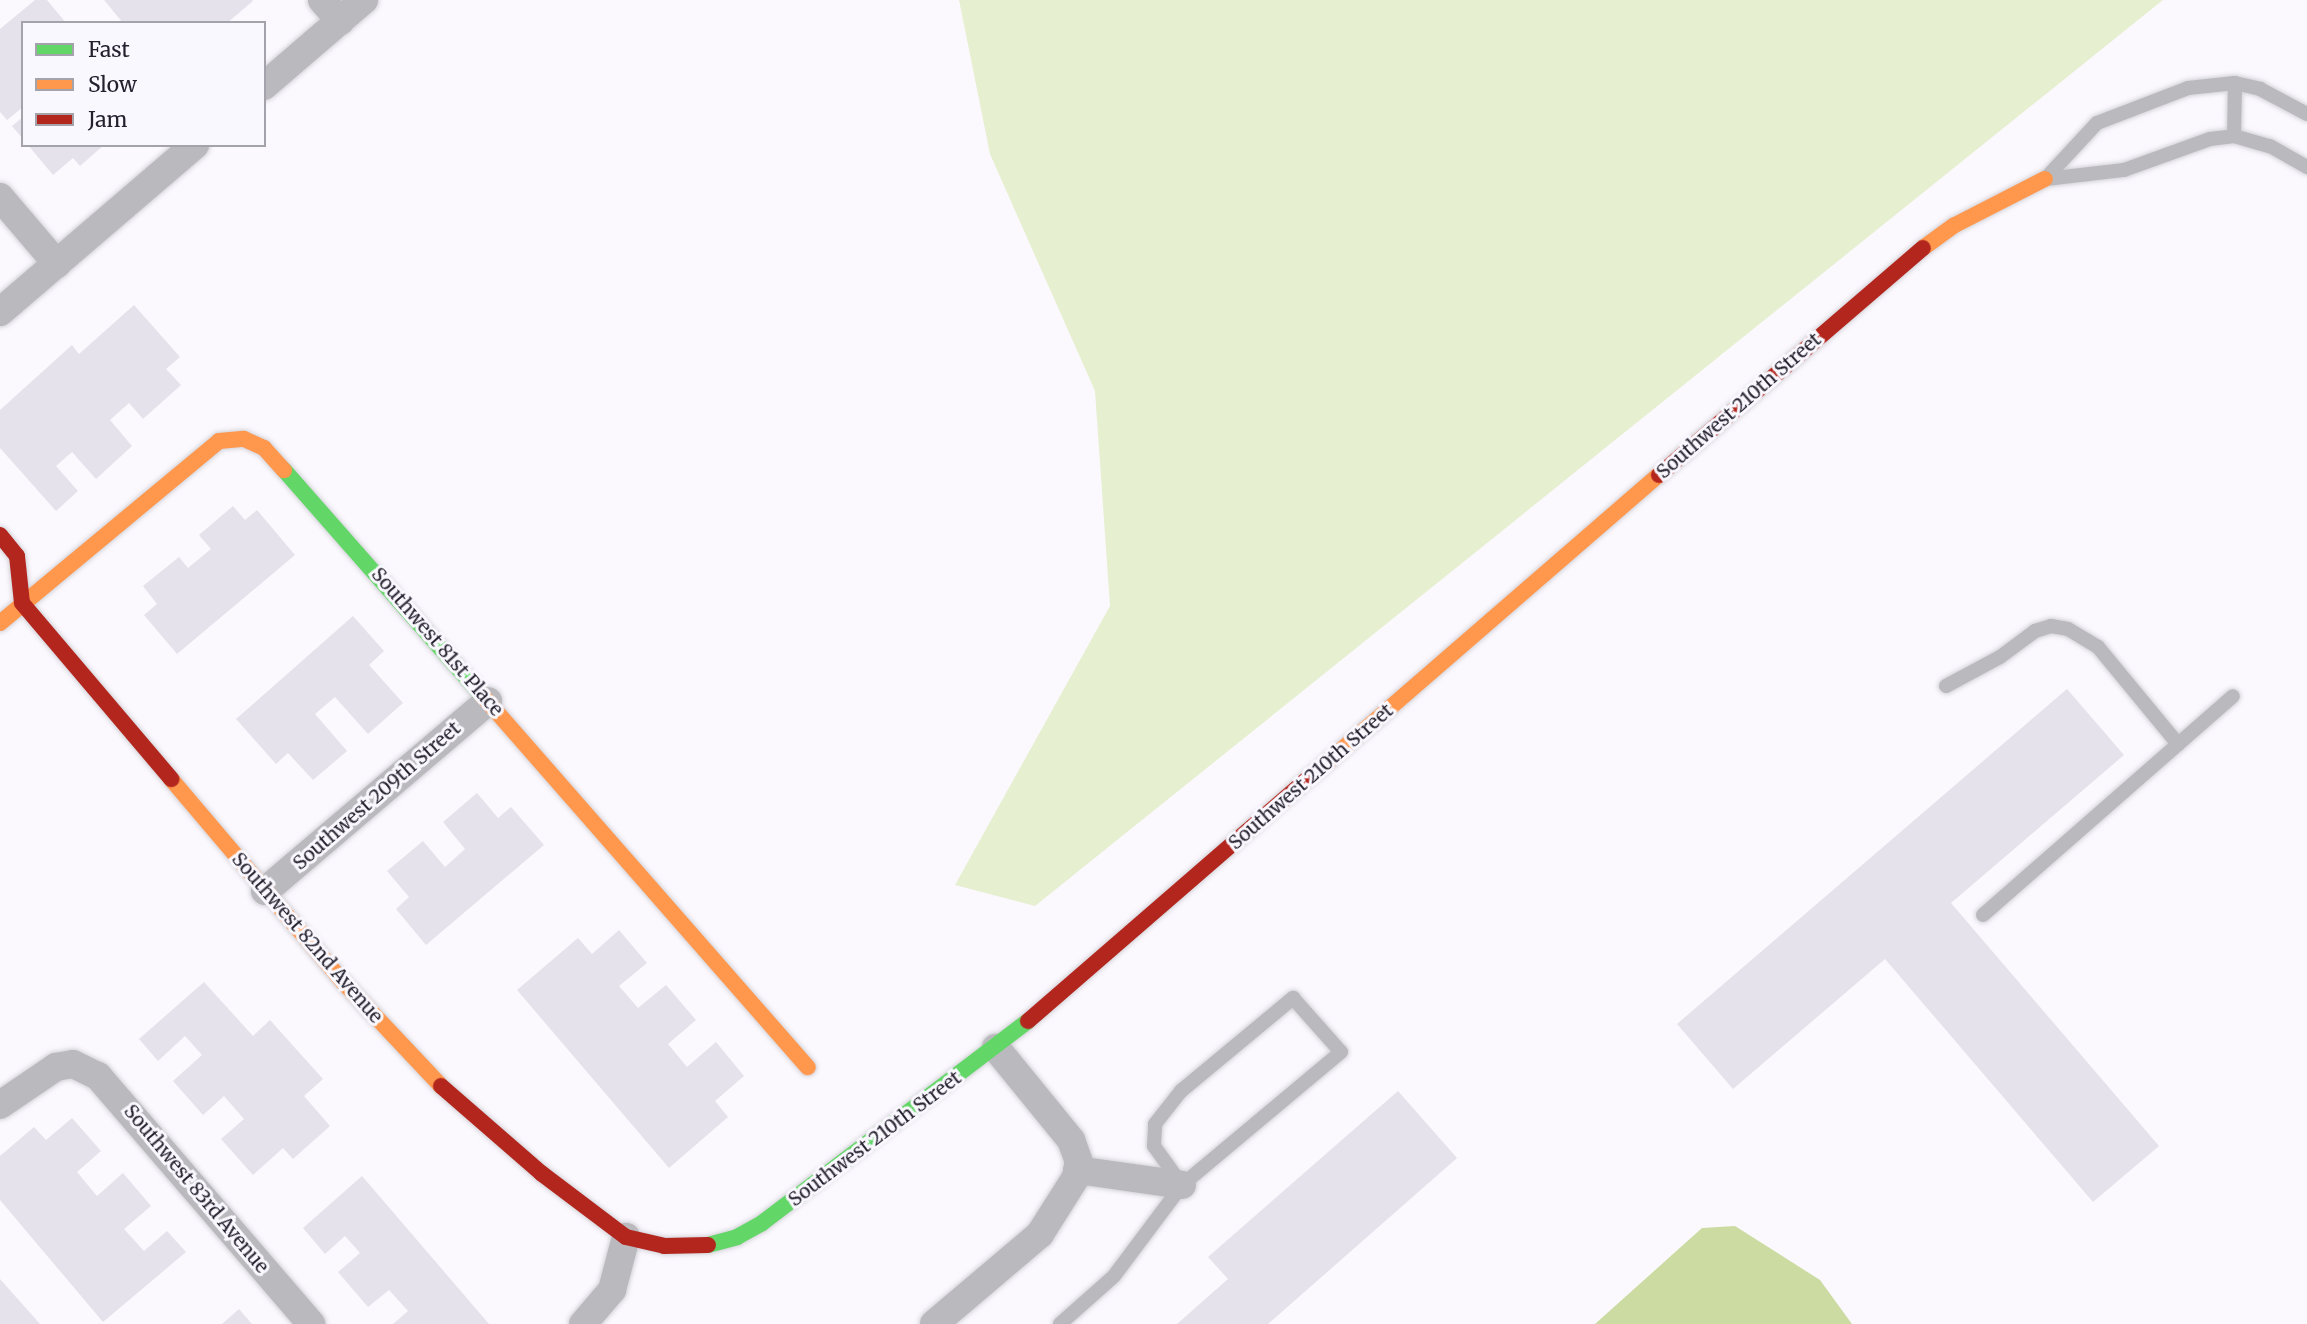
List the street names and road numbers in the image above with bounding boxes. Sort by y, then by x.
street label: Southwest 210th Street [1652,328,1826,484]
street label: Southwest 81st Place [366,563,508,721]
street label: Southwest 210th Street [1224,699,1398,855]
street label: Southwest 209th Street [289,717,465,875]
street label: Southwest 82nd Avenue [227,848,387,1028]
street label: Southwest 210th Street [784,1067,966,1211]
street label: Southwest 83rd Avenue [119,1100,273,1278]

